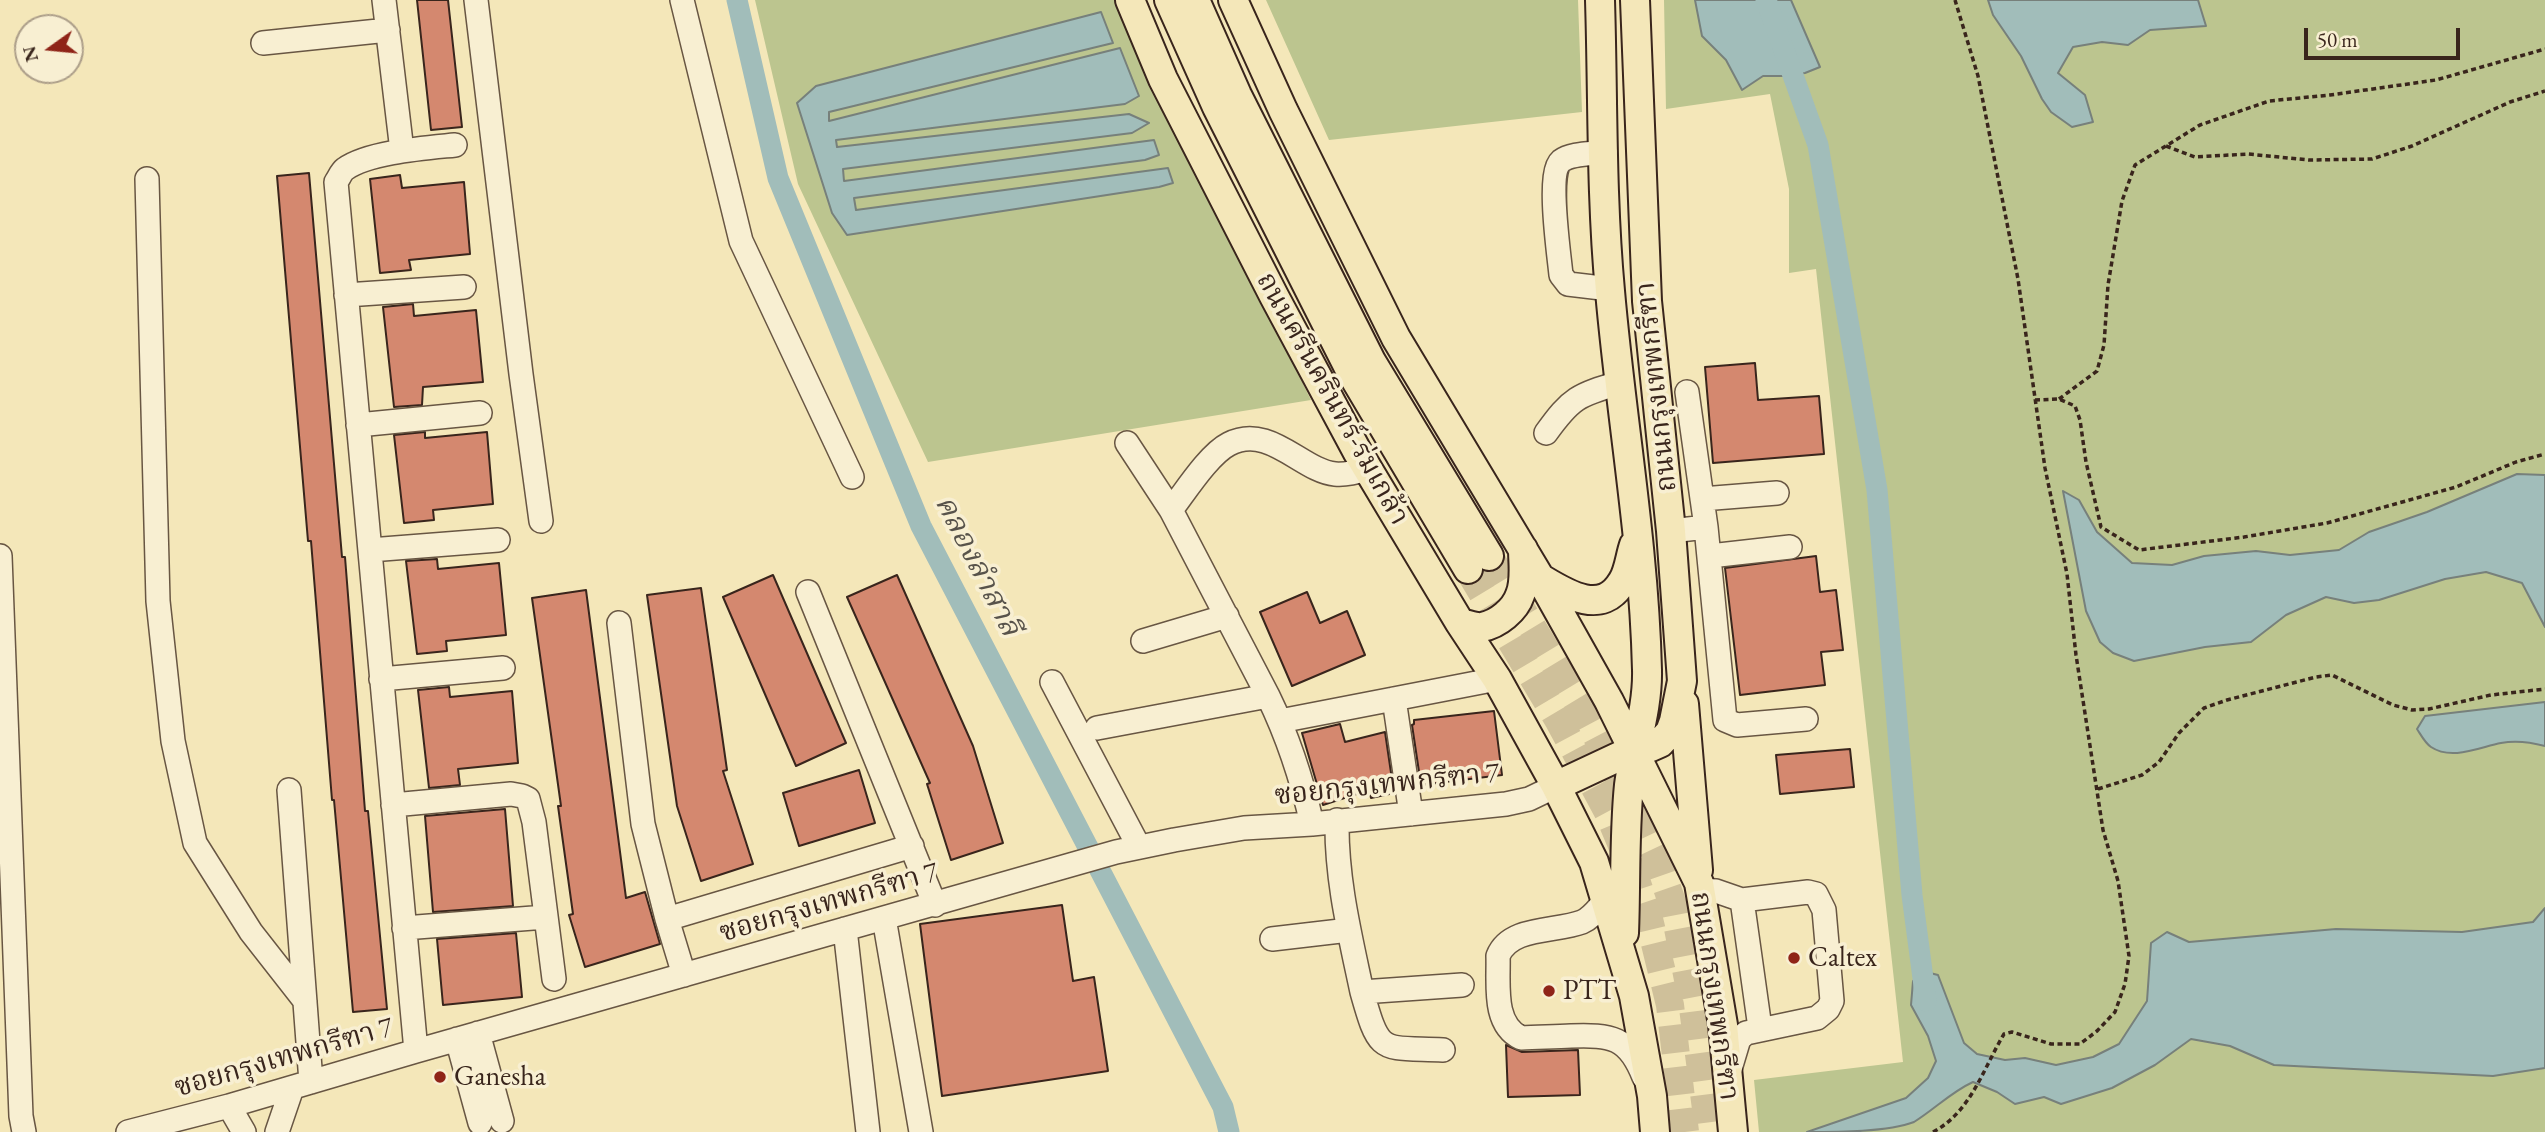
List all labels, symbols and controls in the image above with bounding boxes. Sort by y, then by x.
north arrow [14,14,84,84]
scale bar [2307,14,2463,58]
text: 50 m [2317,26,2358,53]
text: N [16,43,44,65]
street label: ถนนศรีนครินทร์-ร่มเกล้า [1248,267,1416,531]
street label: ถนนกรุงเทพกรีฑา [1629,280,1685,494]
water label: คลองลำสาลี [926,490,1028,642]
street label: ซอยกรุงเทพกรีฑา 7 [1273,756,1501,814]
street label: ซอยกรุงเทพกรีฑา 7 [716,856,942,950]
street label: ถนนกรุงเทพกรีฑา [1683,889,1745,1103]
place label: Caltex [1808,941,1877,975]
marker: Caltex [1786,950,1802,966]
place label: PTT [1563,974,1616,1008]
marker: PTT [1541,983,1557,999]
street label: ซอยกรุงเทพกรีฑา 7 [171,1011,397,1105]
place label: Ganesha [454,1060,546,1094]
marker: Ganesha [432,1069,448,1085]

